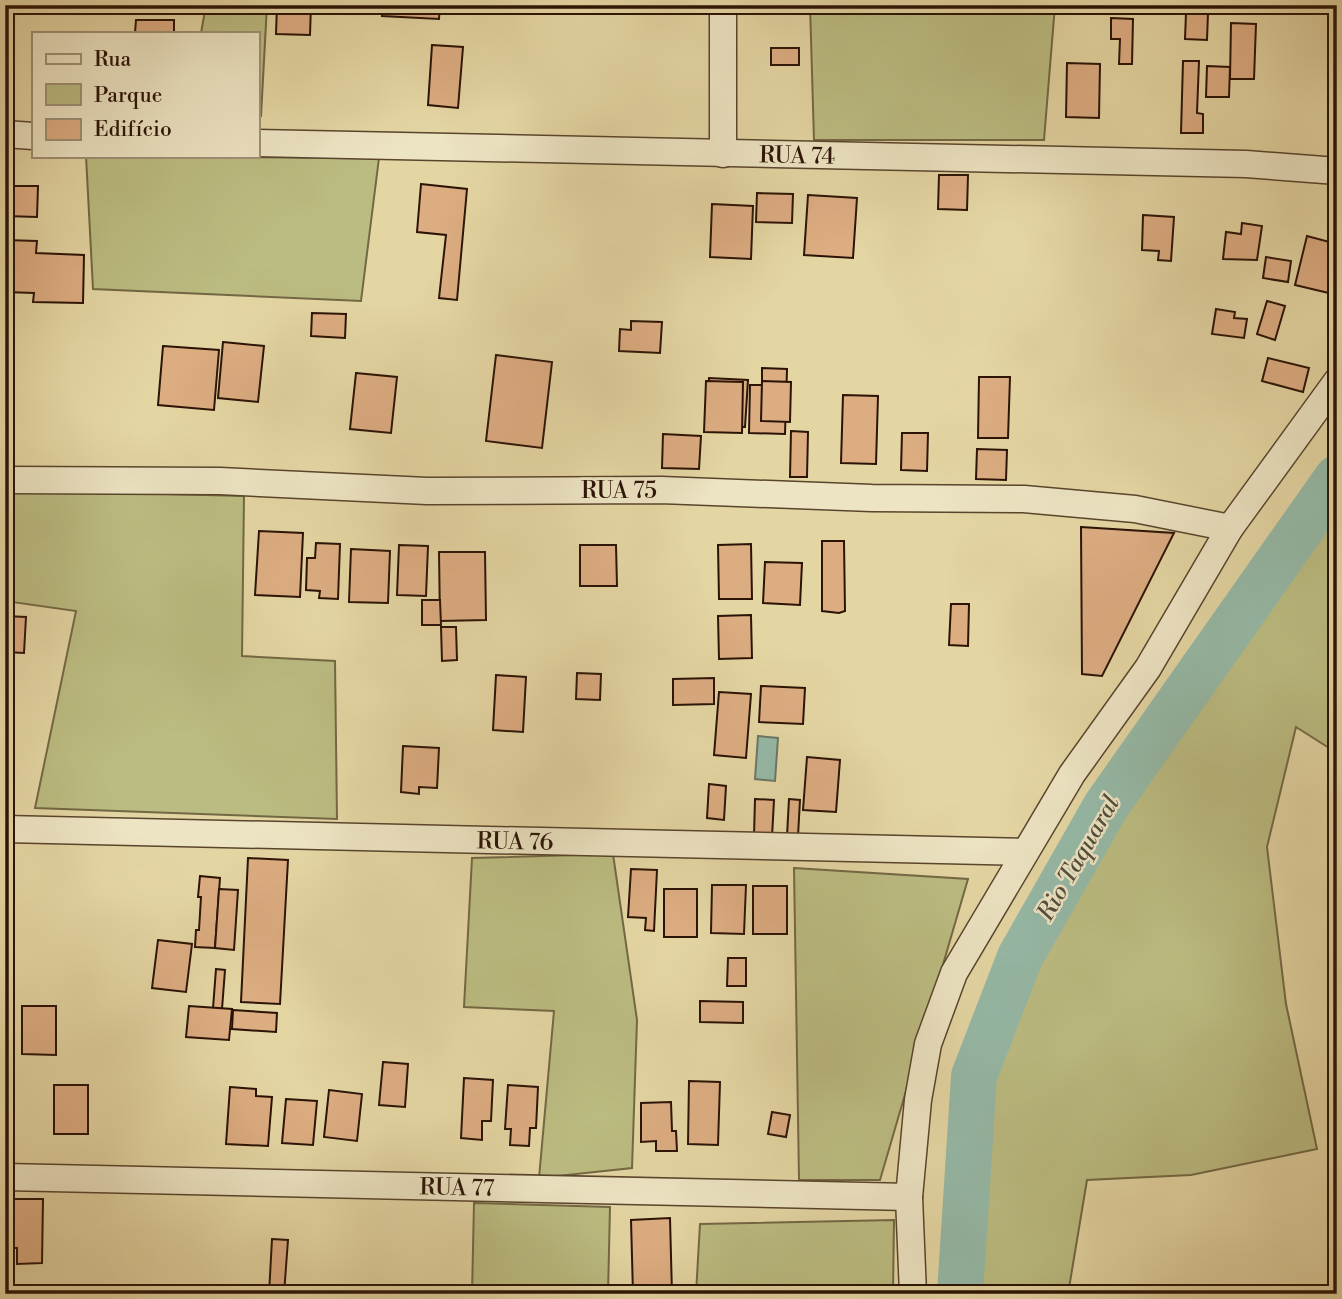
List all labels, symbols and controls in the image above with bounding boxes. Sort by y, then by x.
legend [32,32,259,158]
text: Rua [94,47,131,73]
text: Parque [94,83,162,109]
text: Edifício [94,117,172,143]
street label: RUA 74 [759,141,835,171]
street label: RUA 75 [581,477,657,505]
water label: Rio Taquaral [1030,790,1127,927]
street label: RUA 76 [476,827,554,857]
street label: RUA 77 [419,1173,495,1203]

